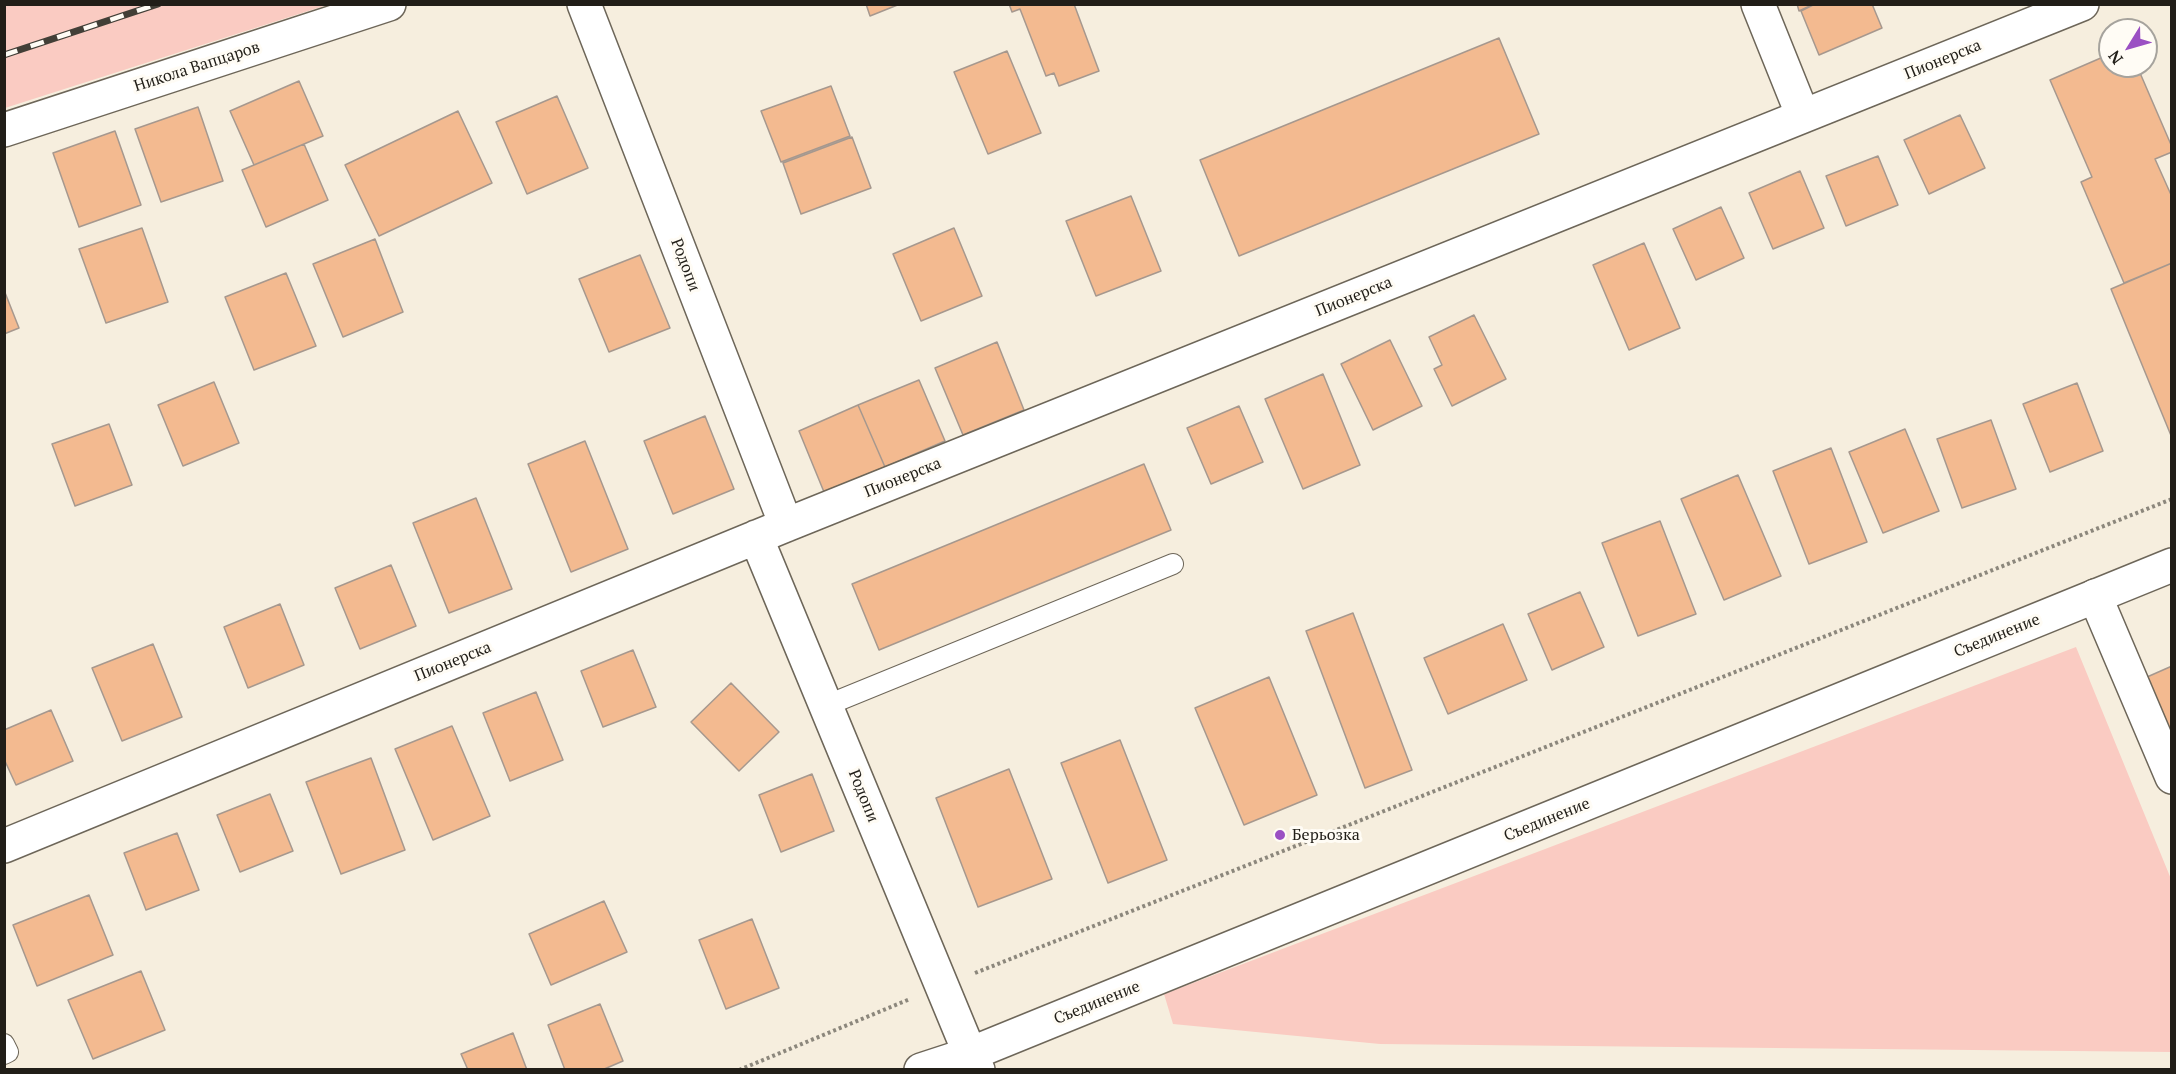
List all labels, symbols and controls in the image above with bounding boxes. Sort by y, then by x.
north arrow [2098,18,2158,78]
street label: Пионерска [1902,36,1984,84]
street label: Никола Вапцаров [132,38,262,96]
text: N [2103,46,2128,69]
street label: Родопи [666,236,704,294]
street label: Пионерска [1313,273,1395,321]
street label: Пионерска [862,454,944,502]
street label: Съединение [1951,610,2043,662]
street label: Пионерска [412,638,494,686]
street label: Родопи [844,767,882,825]
street label: Съединение [1501,794,1593,846]
place label: Берьозка [1292,825,1360,845]
marker: Берьозка [1273,828,1287,842]
street label: Съединение [1051,977,1143,1029]

